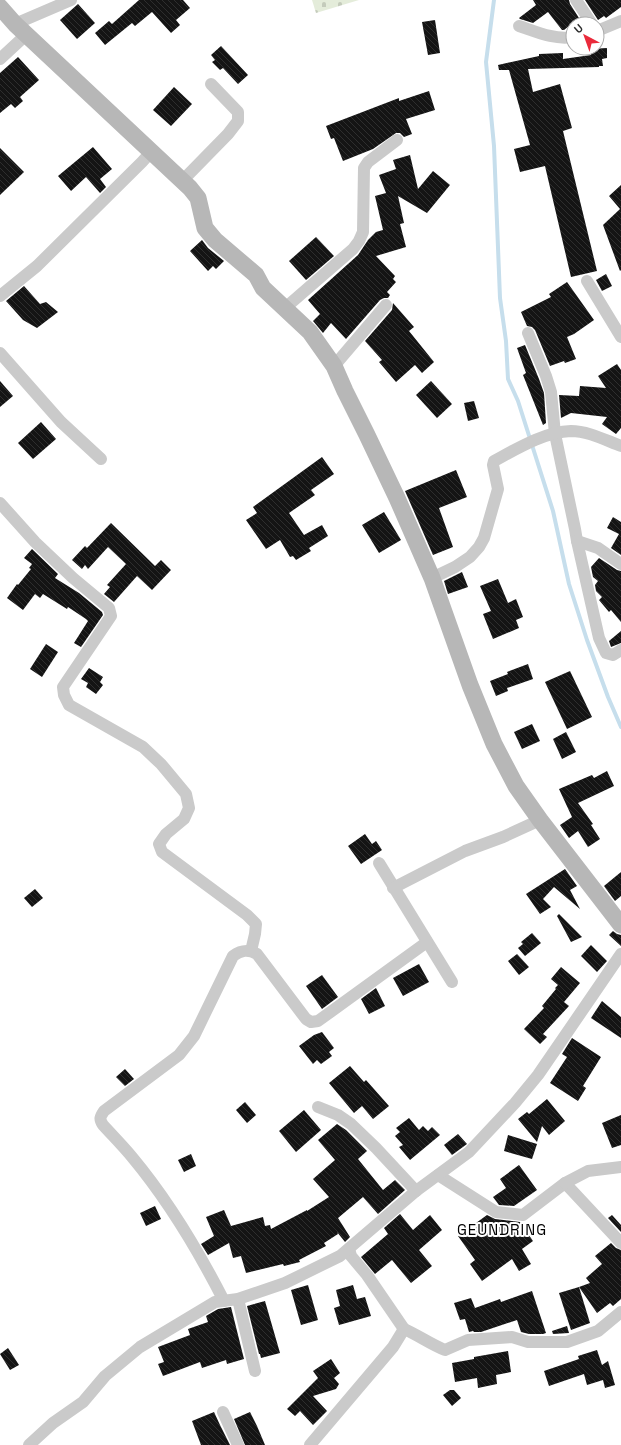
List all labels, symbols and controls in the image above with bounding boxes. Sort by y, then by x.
north arrow [565,16,605,56]
text: U [571,21,586,36]
district label: GEUNDRING [457,1220,547,1239]

